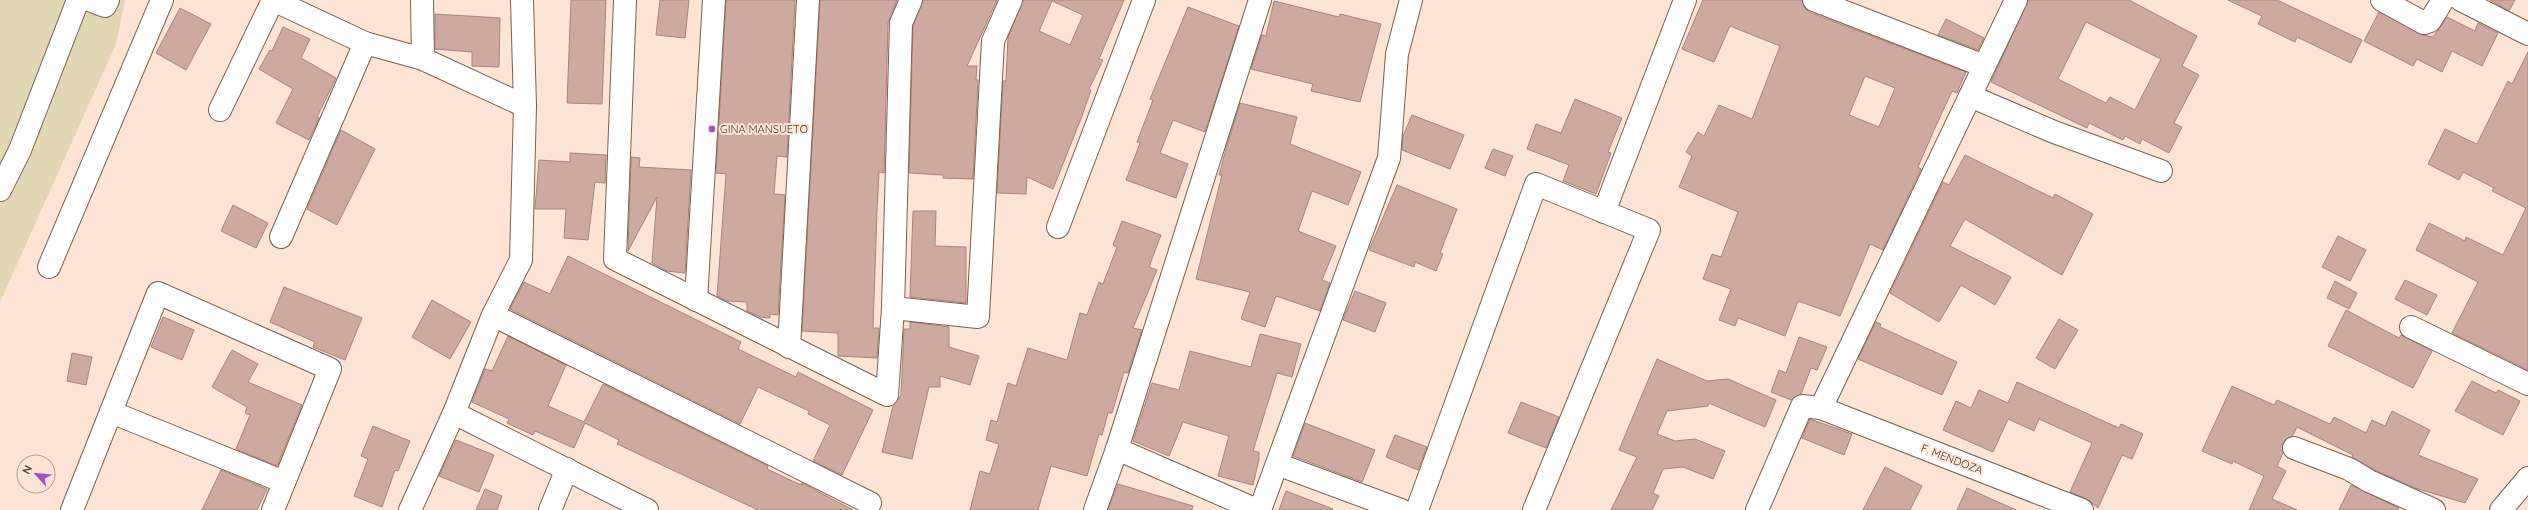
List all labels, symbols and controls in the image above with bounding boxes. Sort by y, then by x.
place label: GINA MANSUETO [720,122,808,136]
marker: GINA MANSUETO [707,124,717,134]
street label: F. MENDOZA [1919,441,1985,477]
north arrow [16,454,56,494]
text: N [19,463,35,476]

